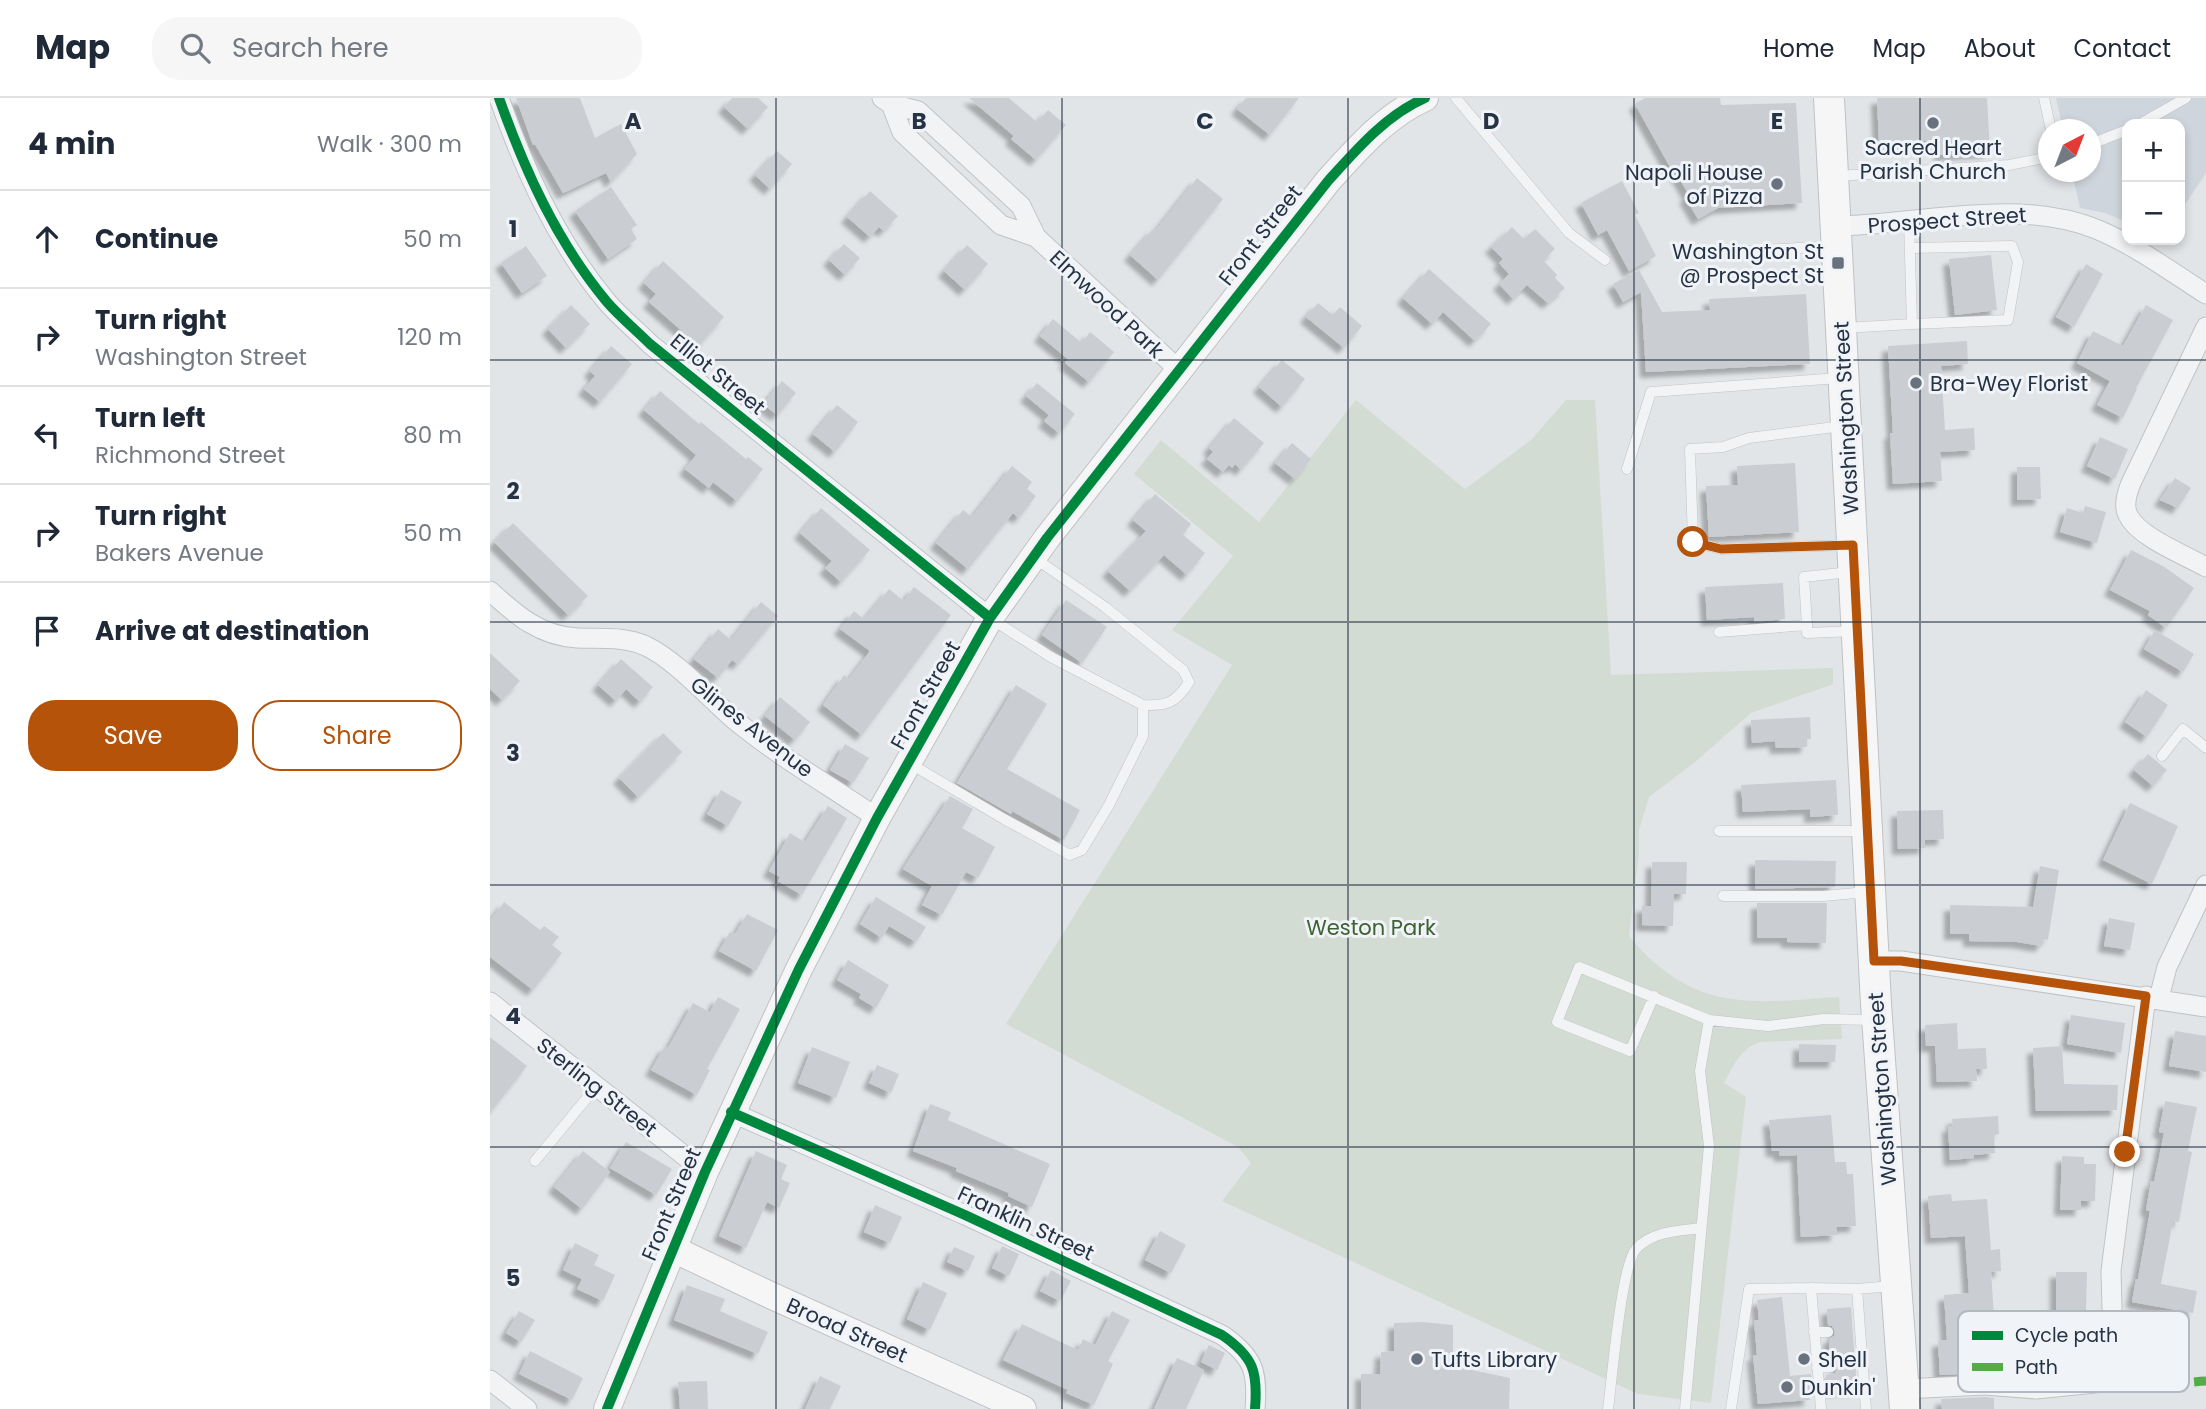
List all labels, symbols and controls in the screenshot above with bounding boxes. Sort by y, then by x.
search box [152,17,642,80]
text: Map [35,24,110,71]
icon: search [176,29,214,67]
text: Search here [232,30,389,66]
text: Home [1763,32,1835,65]
text: Map [1873,32,1926,65]
text: About [1964,32,2035,65]
text: Contact [2073,32,2171,65]
text: A [625,105,642,137]
text: B [911,105,927,137]
text: C [1196,105,1214,137]
text: D [1483,105,1499,137]
text: E [1771,105,1783,137]
marker: Sacred Heart Parish Church [1925,115,1941,131]
north arrow [2038,119,2101,182]
map controls [2122,119,2185,245]
button: + [2122,119,2185,182]
text: 4 min [28,122,116,165]
text: Walk · 300 m [317,128,462,160]
place label: Sacred Heart Parish Church [1860,133,2006,186]
place label: Napoli House of Pizza [1625,158,1763,211]
marker: Napoli House of Pizza [1769,176,1785,192]
street label: Front Street [1212,179,1308,291]
button: − [2122,182,2185,245]
street label: Prospect Street [1867,200,2027,240]
text: 1 [509,213,517,245]
icon: ahead [28,220,66,258]
text: Continue [95,221,218,257]
text: 50 m [403,223,462,255]
place label: Washington St @ Prospect St [1672,237,1824,290]
street label: Elmwood Park [1044,243,1171,365]
marker: Washington St @ Prospect St [1830,255,1846,271]
text: Turn right [95,302,227,338]
icon: right [28,318,66,356]
text: 120 m [397,321,462,353]
street label: Washington Street [1826,321,1866,515]
street label: Elliot Street [664,327,772,421]
text: Washington Street [95,341,307,373]
place label: Bra-Wey Florist [1930,369,2088,398]
marker: Bra-Wey Florist [1908,375,1924,391]
text: Turn left [95,400,206,436]
icon: left [28,416,66,454]
text: 80 m [403,419,462,451]
text: Richmond Street [95,439,286,471]
text: 2 [506,475,520,507]
text: Turn right [95,498,227,534]
icon: right [28,514,66,552]
text: 50 m [403,517,462,549]
route start [1677,526,1708,557]
text: Bakers Avenue [95,537,264,569]
icon: arrive [28,612,66,650]
text: Arrive at destination [95,613,370,649]
street label: Front Street [883,635,967,755]
street label: Glines Avenue [685,670,819,784]
button: Save [28,700,238,771]
button: Share [252,700,462,771]
text: 3 [506,737,520,769]
park label: Weston Park [1306,913,1436,942]
street label: Washington Street [1861,991,1903,1187]
text: 4 [505,1000,521,1032]
street label: Sterling Street [531,1031,663,1143]
route end [2109,1136,2140,1167]
street label: Front Street [634,1143,708,1265]
street label: Franklin Street [953,1179,1099,1267]
text: 5 [506,1262,520,1294]
street label: Broad Street [782,1290,912,1370]
legend [1958,1311,2189,1392]
text: Cycle path [2015,1322,2118,1349]
place label: Tufts Library [1431,1345,1557,1374]
place label: Shell [1818,1345,1867,1374]
marker: Tufts Library [1409,1351,1425,1367]
marker: Shell [1796,1351,1812,1367]
text: Path [2015,1354,2058,1381]
place label: Dunkin' [1801,1373,1876,1402]
marker: Dunkin' [1779,1379,1795,1395]

